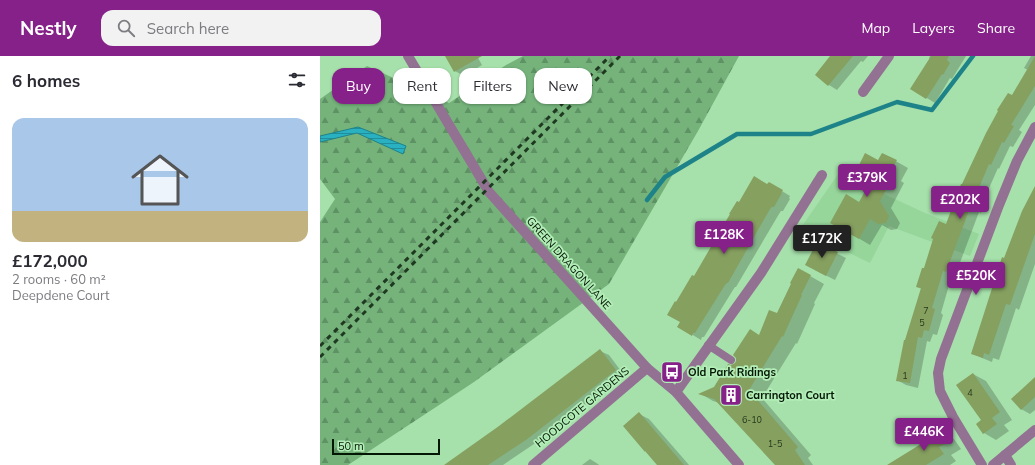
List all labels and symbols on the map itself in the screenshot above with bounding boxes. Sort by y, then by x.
pin: £379K [839,164,895,198]
pin: £202K [932,186,988,220]
street label: GREEN DRAGON LANE [524,214,614,312]
pin: £128K [696,221,752,255]
pin: £172K [794,225,850,259]
pin: £520K [948,262,1004,296]
house number: 7 [923,305,929,316]
house number: 5 [919,317,925,328]
bus stop icon: Old Park Ridings [659,359,685,385]
street label: HOODCOTE GARDENS [532,363,632,450]
place label: Old Park Ridings [688,365,776,379]
house number: 1 [902,370,908,381]
building icon: Carrington Court [718,382,744,408]
house number: 4 [967,387,973,398]
place label: Carrington Court [746,388,834,402]
house number: 6-10 [742,414,762,425]
pin: £446K [896,418,952,452]
scale bar [332,437,440,456]
house number: 1-5 [768,438,783,449]

